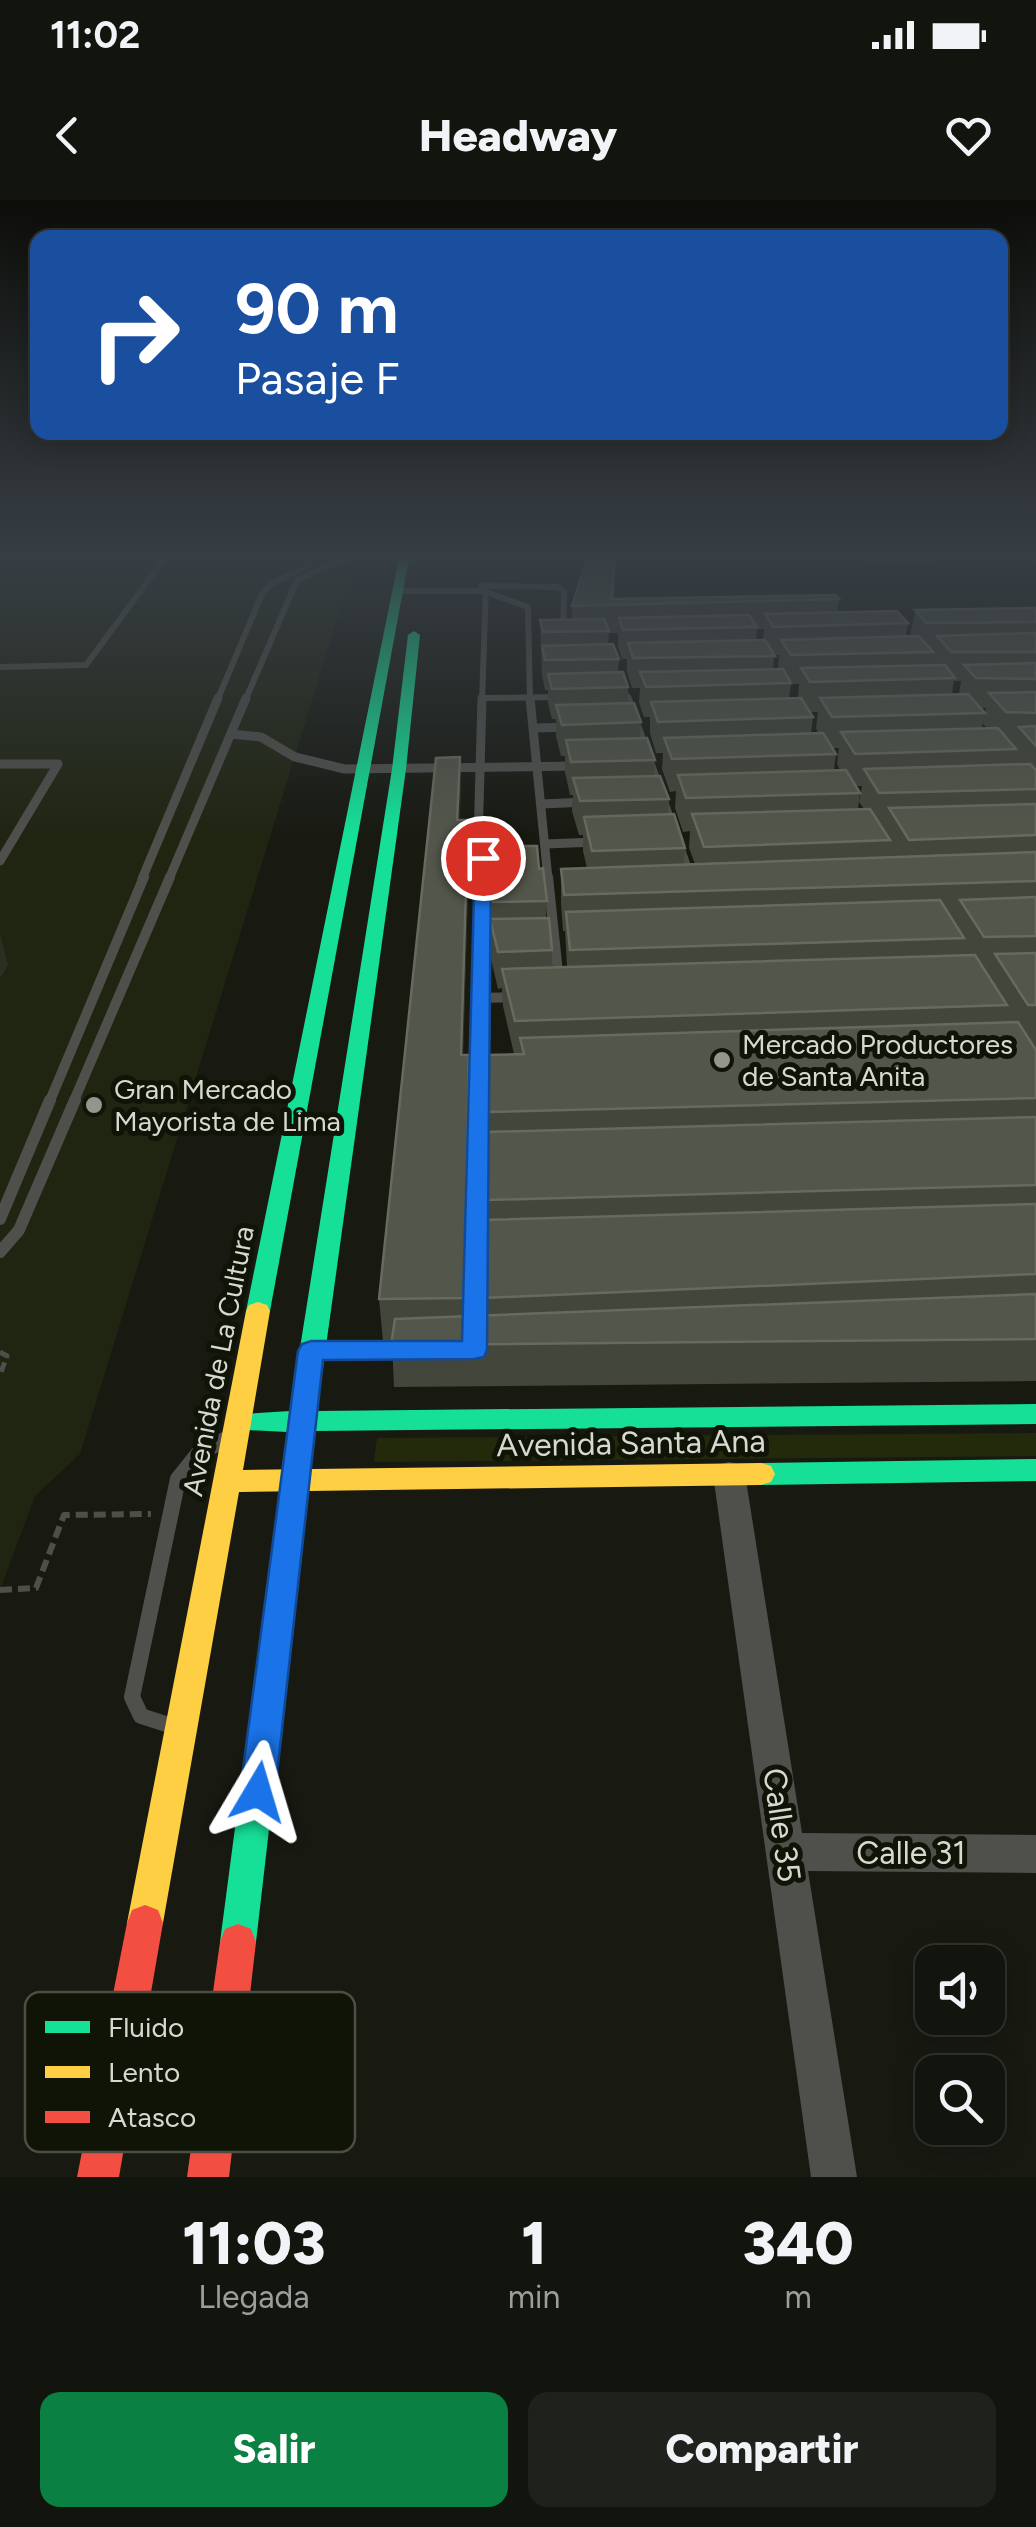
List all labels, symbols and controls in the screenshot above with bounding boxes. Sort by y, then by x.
text: 11:02 [50,12,140,58]
icon: back [40,108,95,163]
text: Headway [419,108,617,162]
icon: heart [941,108,996,163]
text: 90 m [235,266,399,351]
icon: right [70,270,200,400]
text: Pasaje F [235,351,400,405]
pin [441,816,526,901]
icon: arrive [456,831,511,886]
place label: Mercado Productores de Santa Anita [742,1027,1013,1093]
marker: Mercado Productores de Santa Anita [711,1049,733,1071]
place label: Gran Mercado Mayorista de Lima [114,1072,341,1138]
marker: Gran Mercado Mayorista de Lima [83,1094,105,1116]
street label: Avenida de La Cultura [175,1223,261,1499]
street label: Avenida Santa Ana [496,1422,766,1464]
position arrow [206,1740,310,1844]
street label: Calle 35 [755,1766,809,1884]
street label: Calle 31 [856,1834,966,1872]
map controls [915,1945,1005,2145]
button: sound [915,1945,1005,2035]
legend [25,1992,355,2152]
text: Fluido [108,2010,184,2044]
text: Lento [108,2055,180,2089]
button: search [915,2055,1005,2145]
text: Atasco [108,2100,196,2134]
text: 11:03 [182,2207,326,2279]
text: 1 [521,2207,547,2279]
text: 340 [743,2207,854,2279]
text: Llegada [198,2278,310,2316]
text: min [508,2278,560,2316]
text: m [785,2278,812,2316]
button: Salir [40,2392,508,2507]
button: Compartir [528,2392,996,2507]

